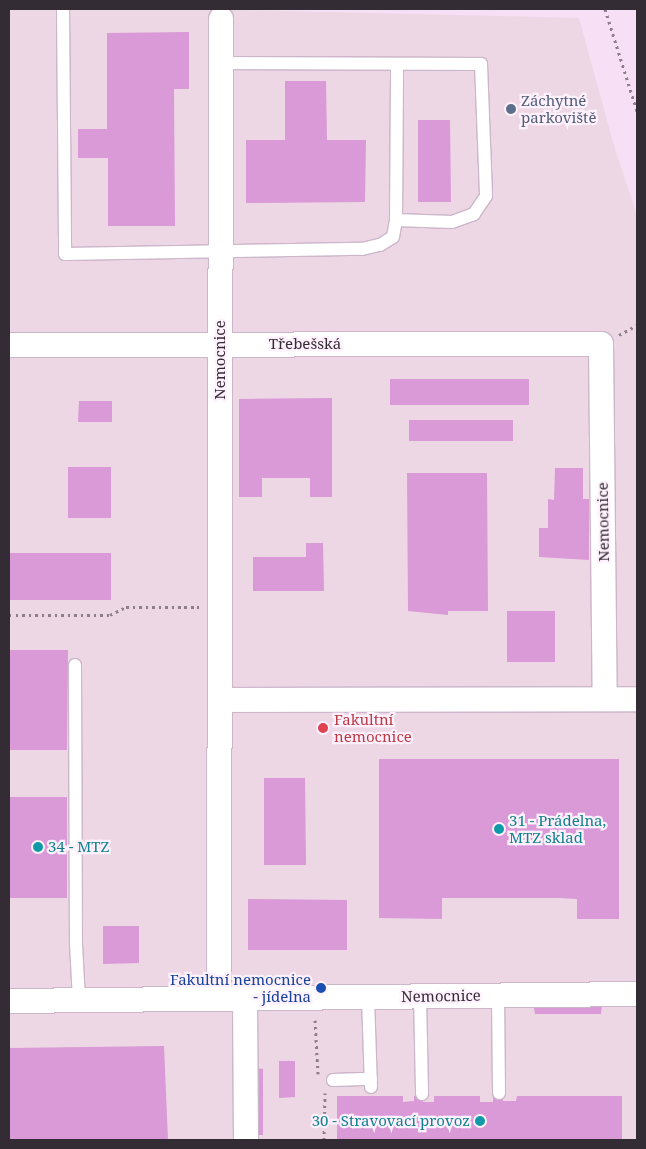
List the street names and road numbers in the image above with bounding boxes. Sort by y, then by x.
street label: Nemocnice [211,320,229,400]
street label: Třebešská [269,335,341,353]
street label: Nemocnice [593,482,613,562]
street label: Nemocnice [401,986,481,1006]

